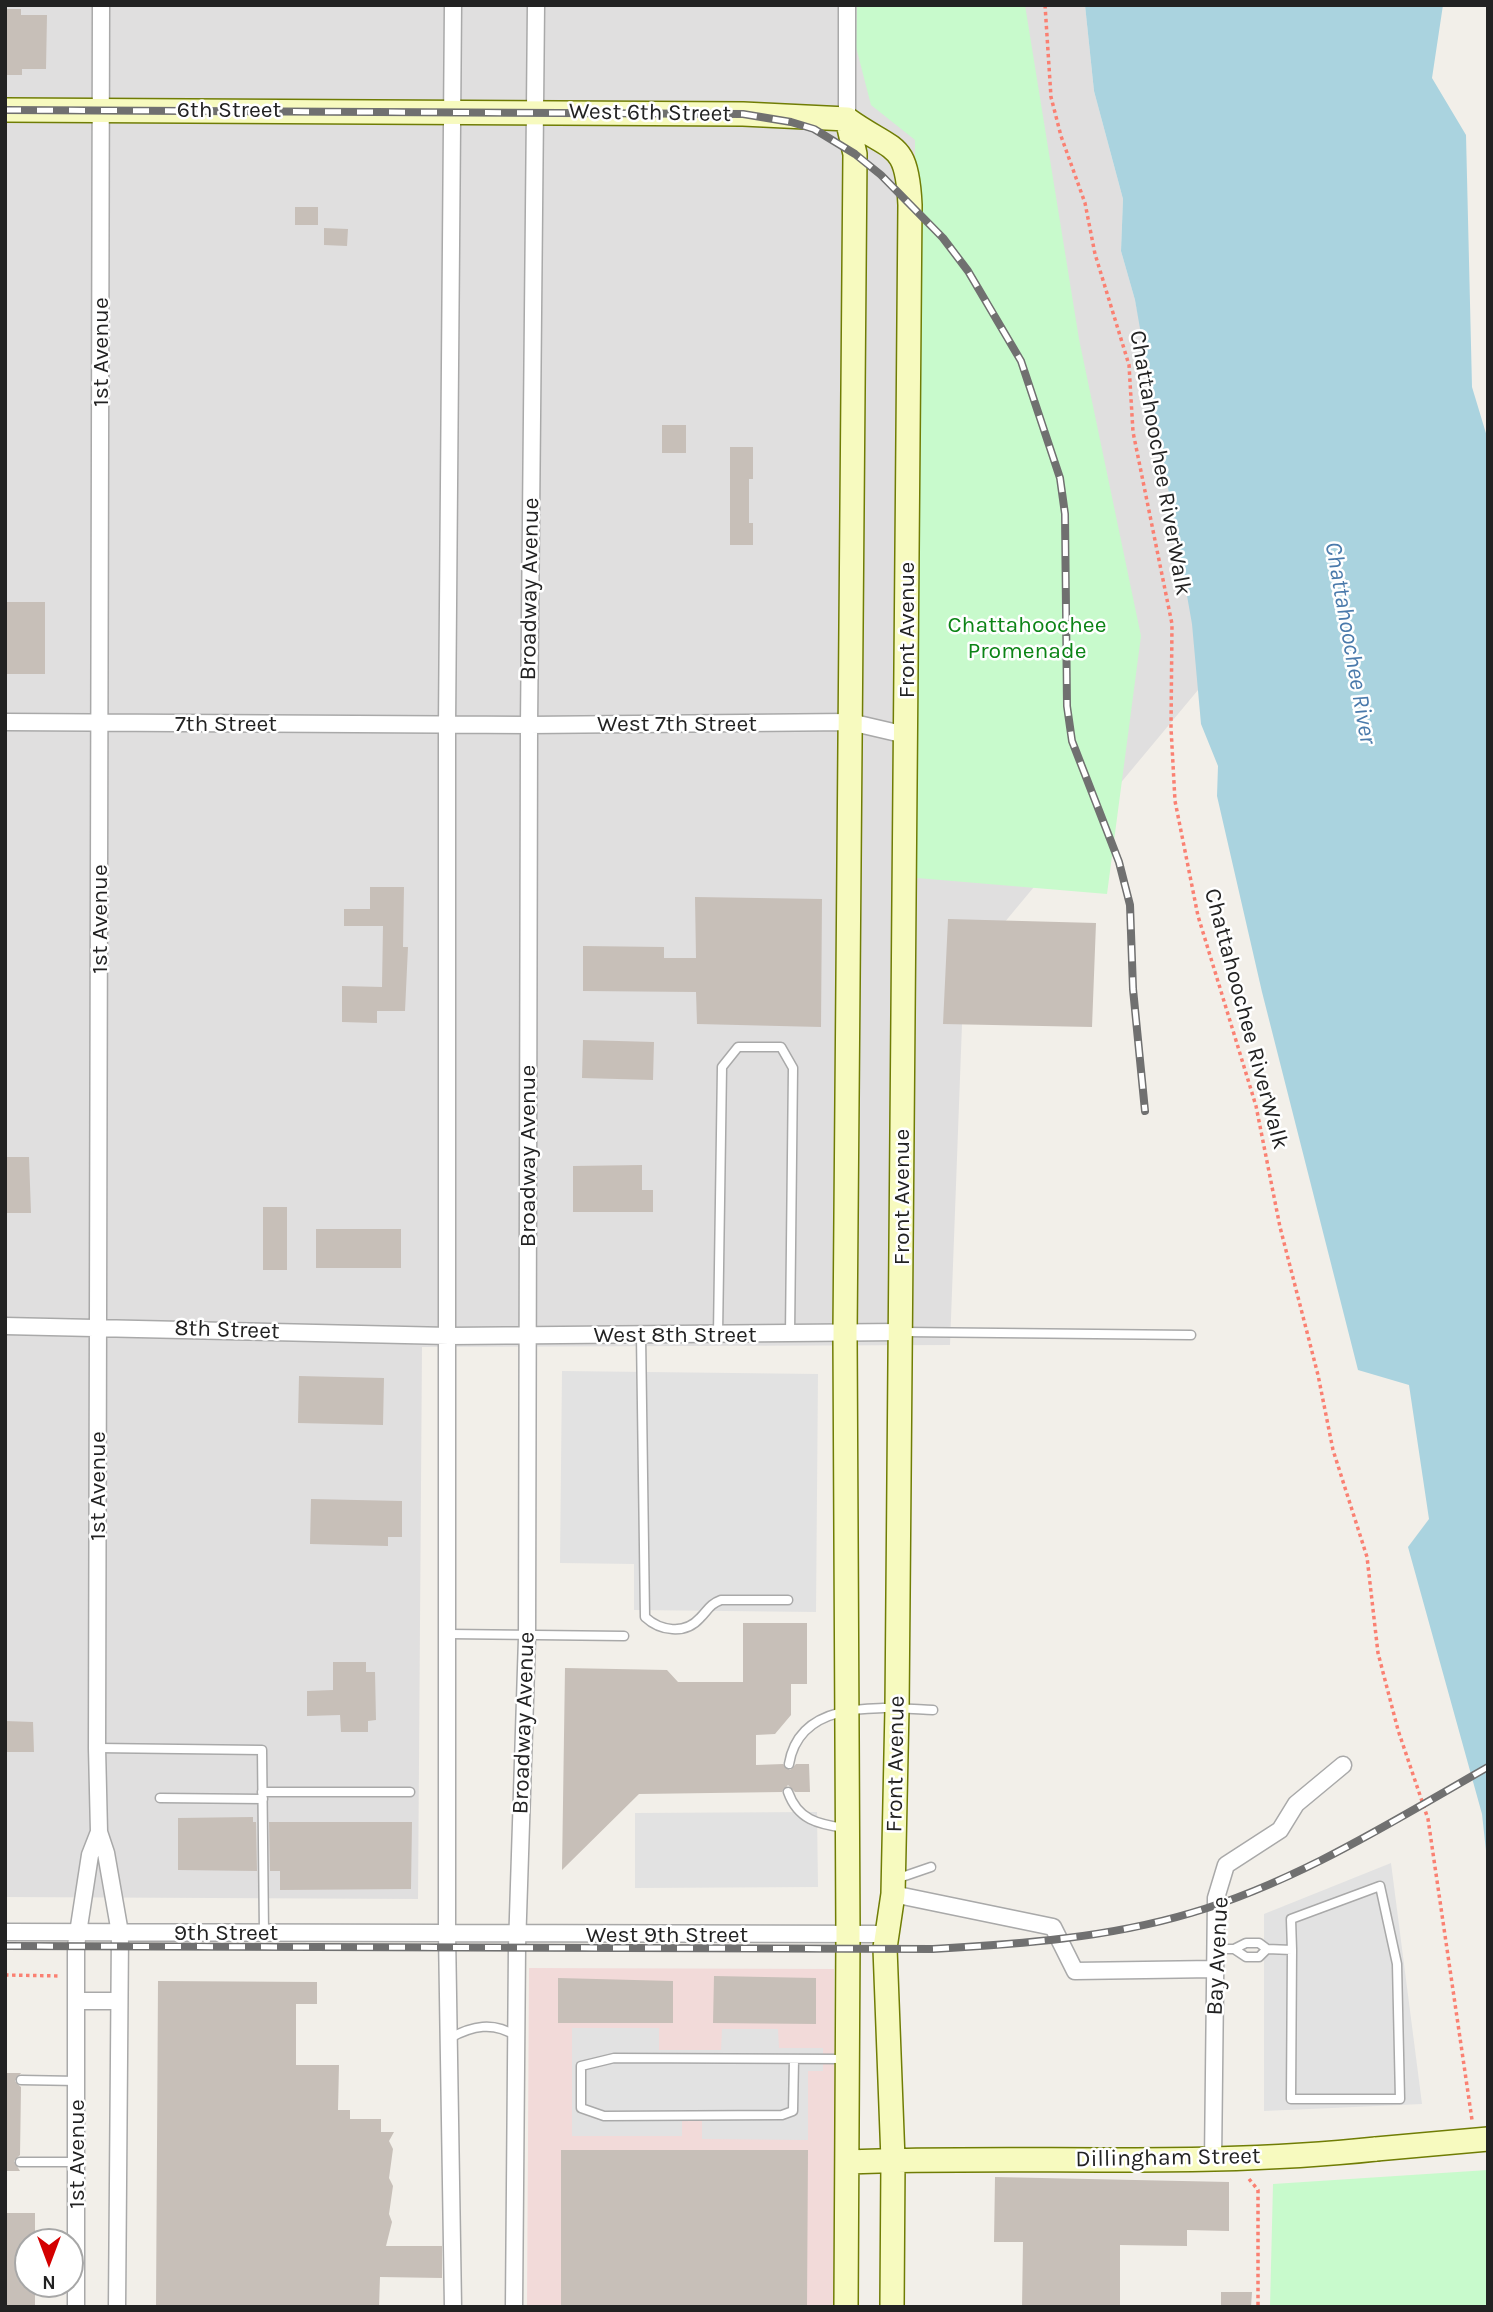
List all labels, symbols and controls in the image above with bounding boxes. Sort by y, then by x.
street label: 6th Street [177,96,281,124]
street label: West 6th Street [569,98,731,128]
street label: 1st Avenue [87,297,115,407]
street label: Chattahoochee RiverWalk [1123,328,1197,598]
street label: Broadway Avenue [515,497,545,681]
water label: Chattahoochee River [1318,540,1382,746]
street label: Front Avenue [893,562,921,698]
park label: Chattahoochee Promenade [948,611,1106,665]
street label: 7th Street [175,710,277,738]
street label: West 7th Street [597,710,757,738]
street label: 1st Avenue [86,864,114,974]
street label: Chattahoochee RiverWalk [1198,886,1294,1152]
street label: Broadway Avenue [514,1065,542,1247]
street label: Front Avenue [888,1129,916,1265]
street label: 8th Street [174,1314,280,1346]
street label: West 8th Street [593,1321,757,1349]
street label: 1st Avenue [84,1431,112,1541]
street label: Broadway Avenue [507,1631,541,1815]
street label: Front Avenue [881,1695,911,1833]
street label: Bay Avenue [1201,1896,1235,2016]
street label: 9th Street [174,1919,278,1947]
street label: West 9th Street [586,1921,748,1949]
street label: 1st Avenue [63,2099,91,2209]
street label: Dillingham Street [1075,2143,1261,2173]
north arrow [14,2228,84,2298]
text: N [42,2271,56,2293]

